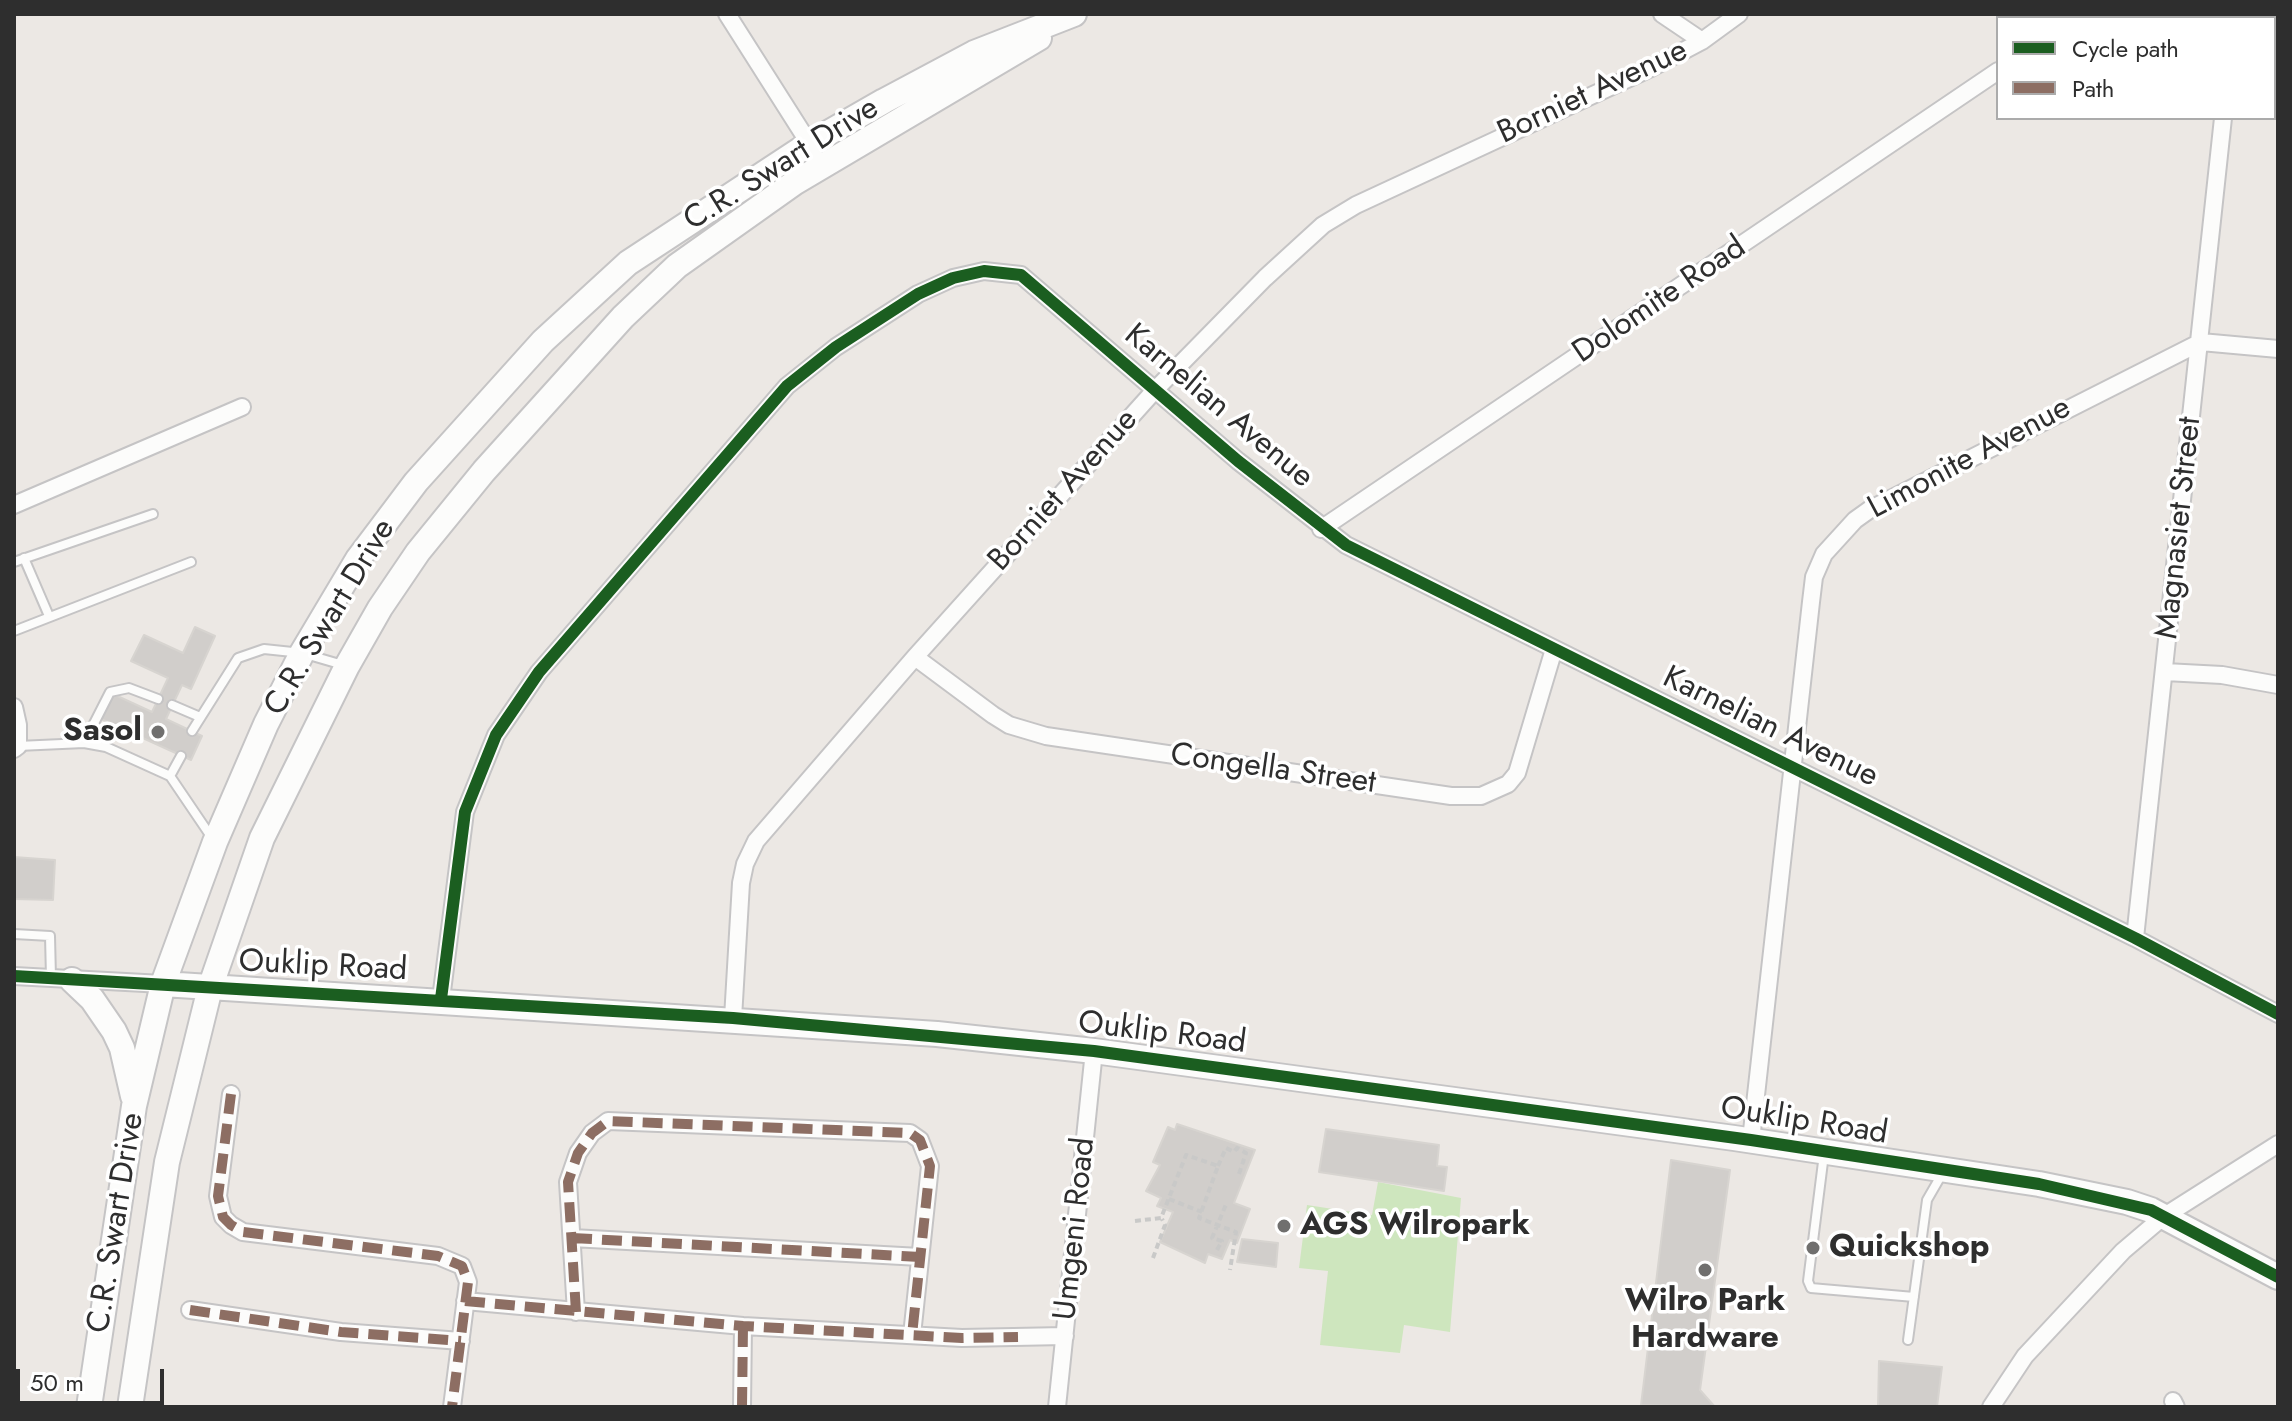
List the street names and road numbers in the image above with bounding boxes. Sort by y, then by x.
street label: Borniet Avenue [1492,32,1694,154]
street label: C.R. Swart Drive [678,90,886,240]
street label: Dolomite Road [1566,229,1754,373]
street label: Karnelian Avenue [1116,317,1320,497]
street label: Limonite Avenue [1862,390,2078,528]
street label: Borniet Avenue [981,402,1147,580]
street label: Magnasiet Street [2149,415,2211,641]
street label: C.R. Swart Drive [257,513,405,723]
street label: Karnelian Avenue [1656,659,1884,797]
street label: Congella Street [1168,737,1378,803]
street label: Ouklip Road [238,943,408,991]
street label: Ouklip Road [1076,1005,1248,1063]
street label: Ouklip Road [1718,1090,1890,1154]
street label: C.R. Swart Drive [81,1110,153,1336]
street label: Umgeni Road [1047,1136,1105,1322]

